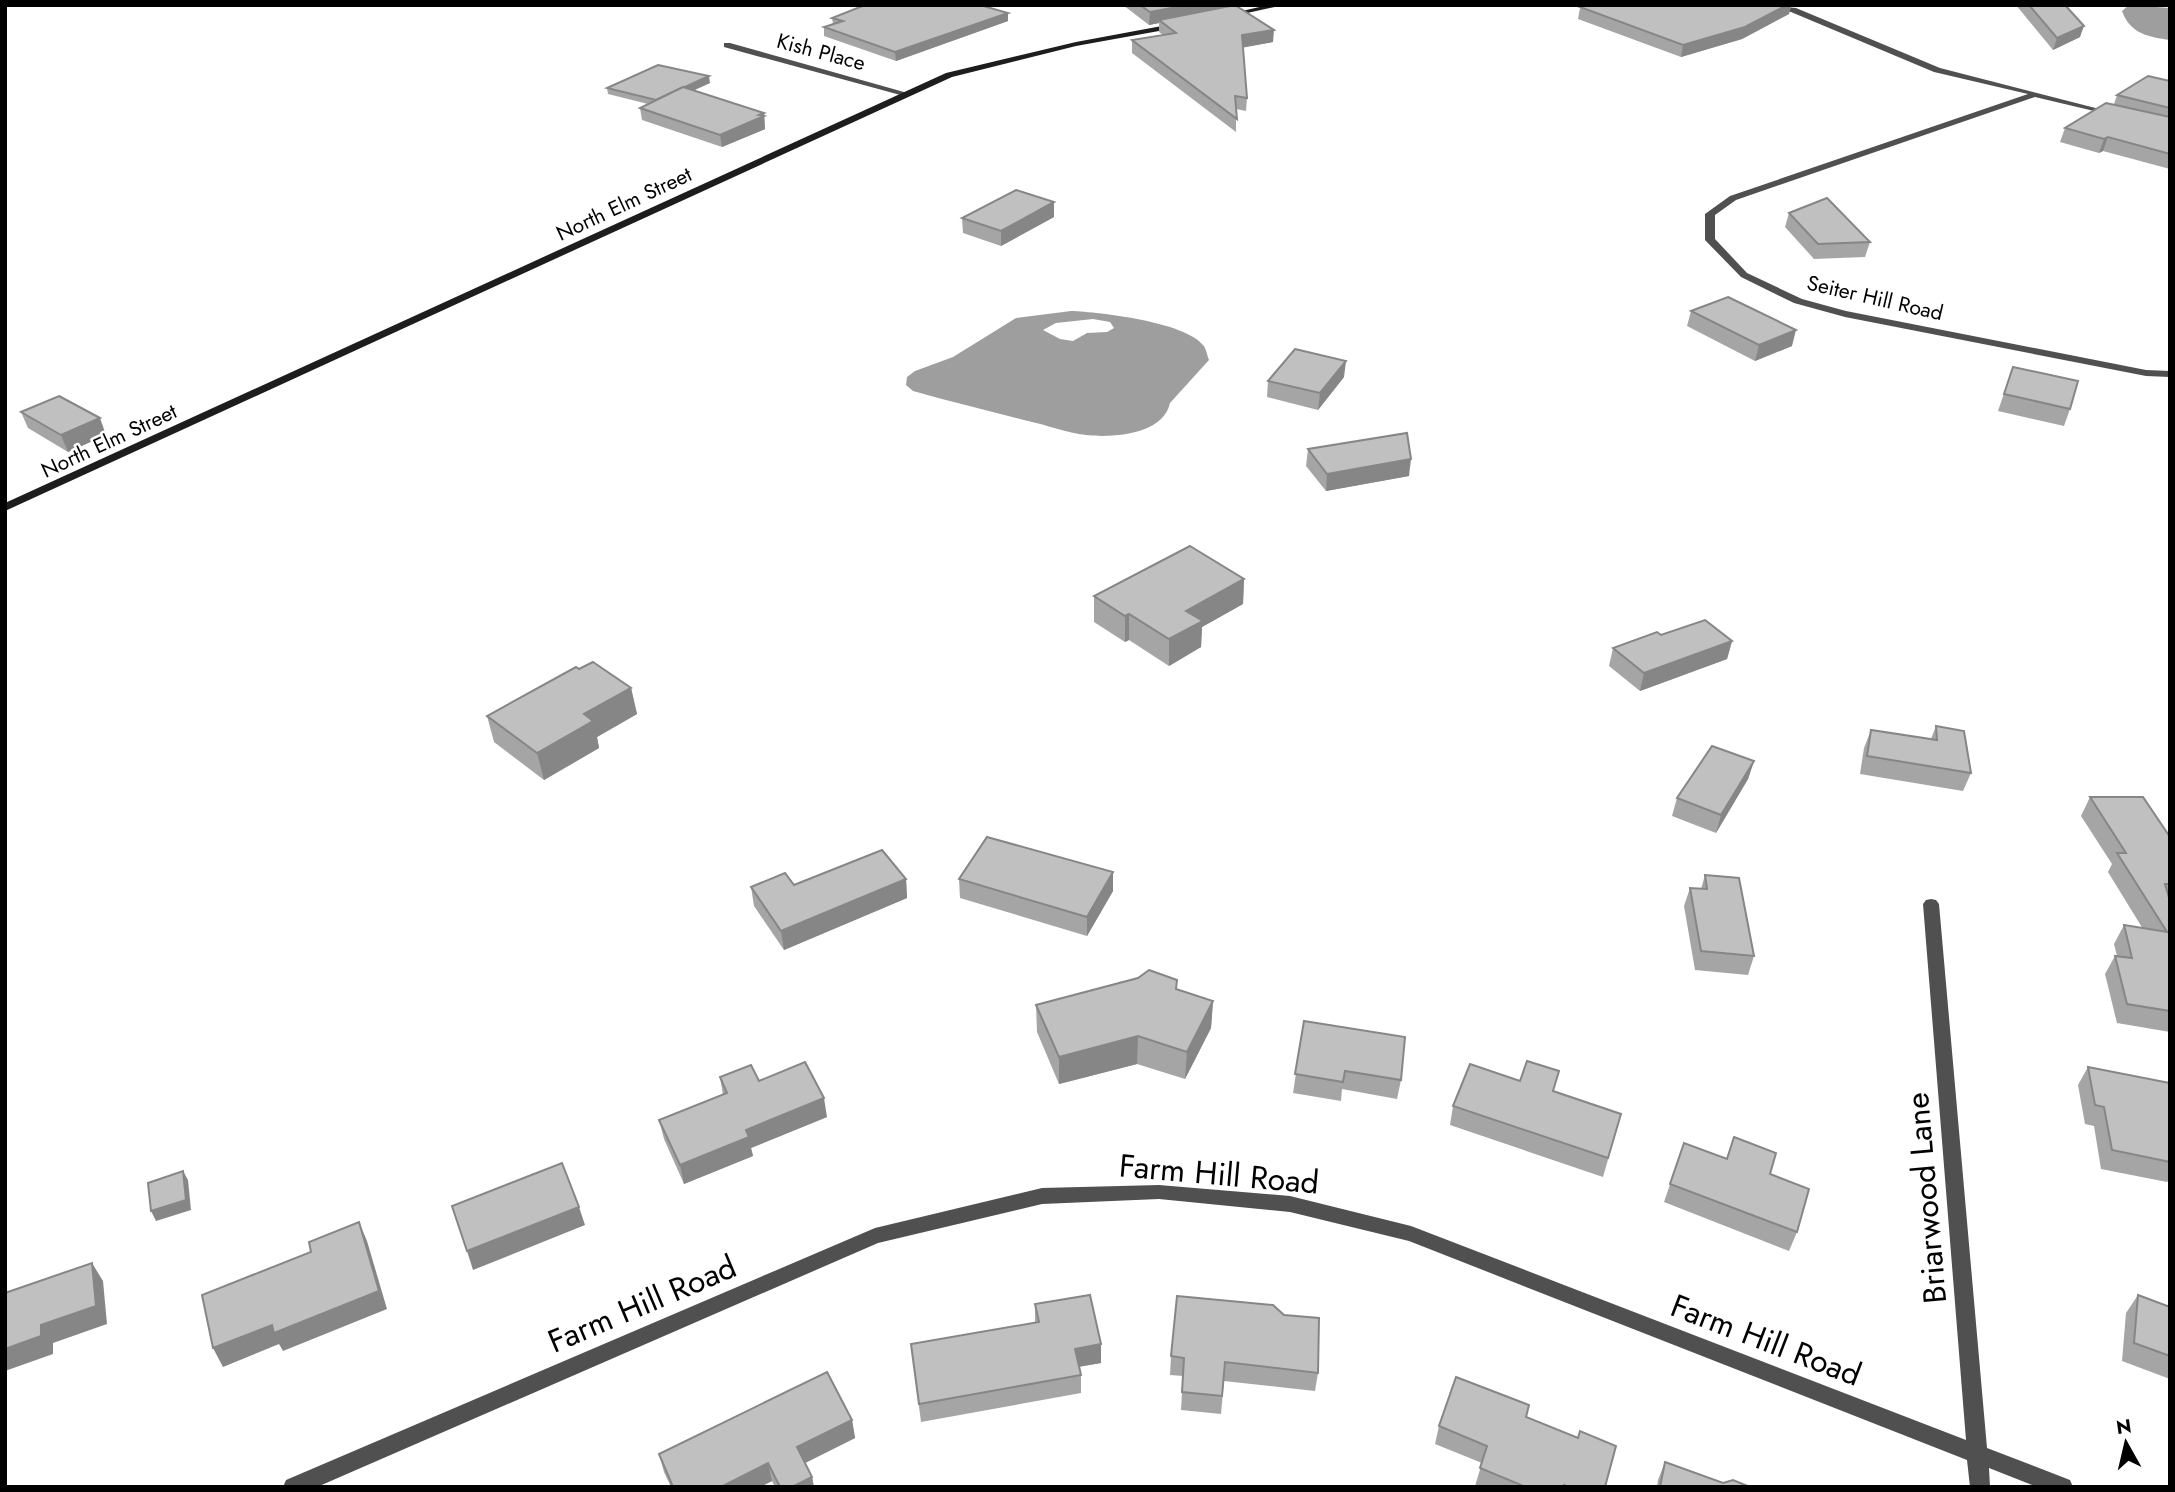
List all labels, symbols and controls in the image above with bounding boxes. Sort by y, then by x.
street label: Kish Place [773,26,869,78]
street label: North Elm Street [551,159,697,249]
street label: Seiter Hill Road [1804,268,1946,328]
street label: North Elm Street [36,396,182,486]
street label: Briarwood Lane [1894,1091,1958,1305]
street label: Farm Hill Road [1117,1142,1321,1206]
street label: Farm Hill Road [541,1244,743,1364]
street label: Farm Hill Road [1664,1283,1868,1397]
north arrow [2091,1408,2161,1478]
text: N [2114,1412,2133,1441]

